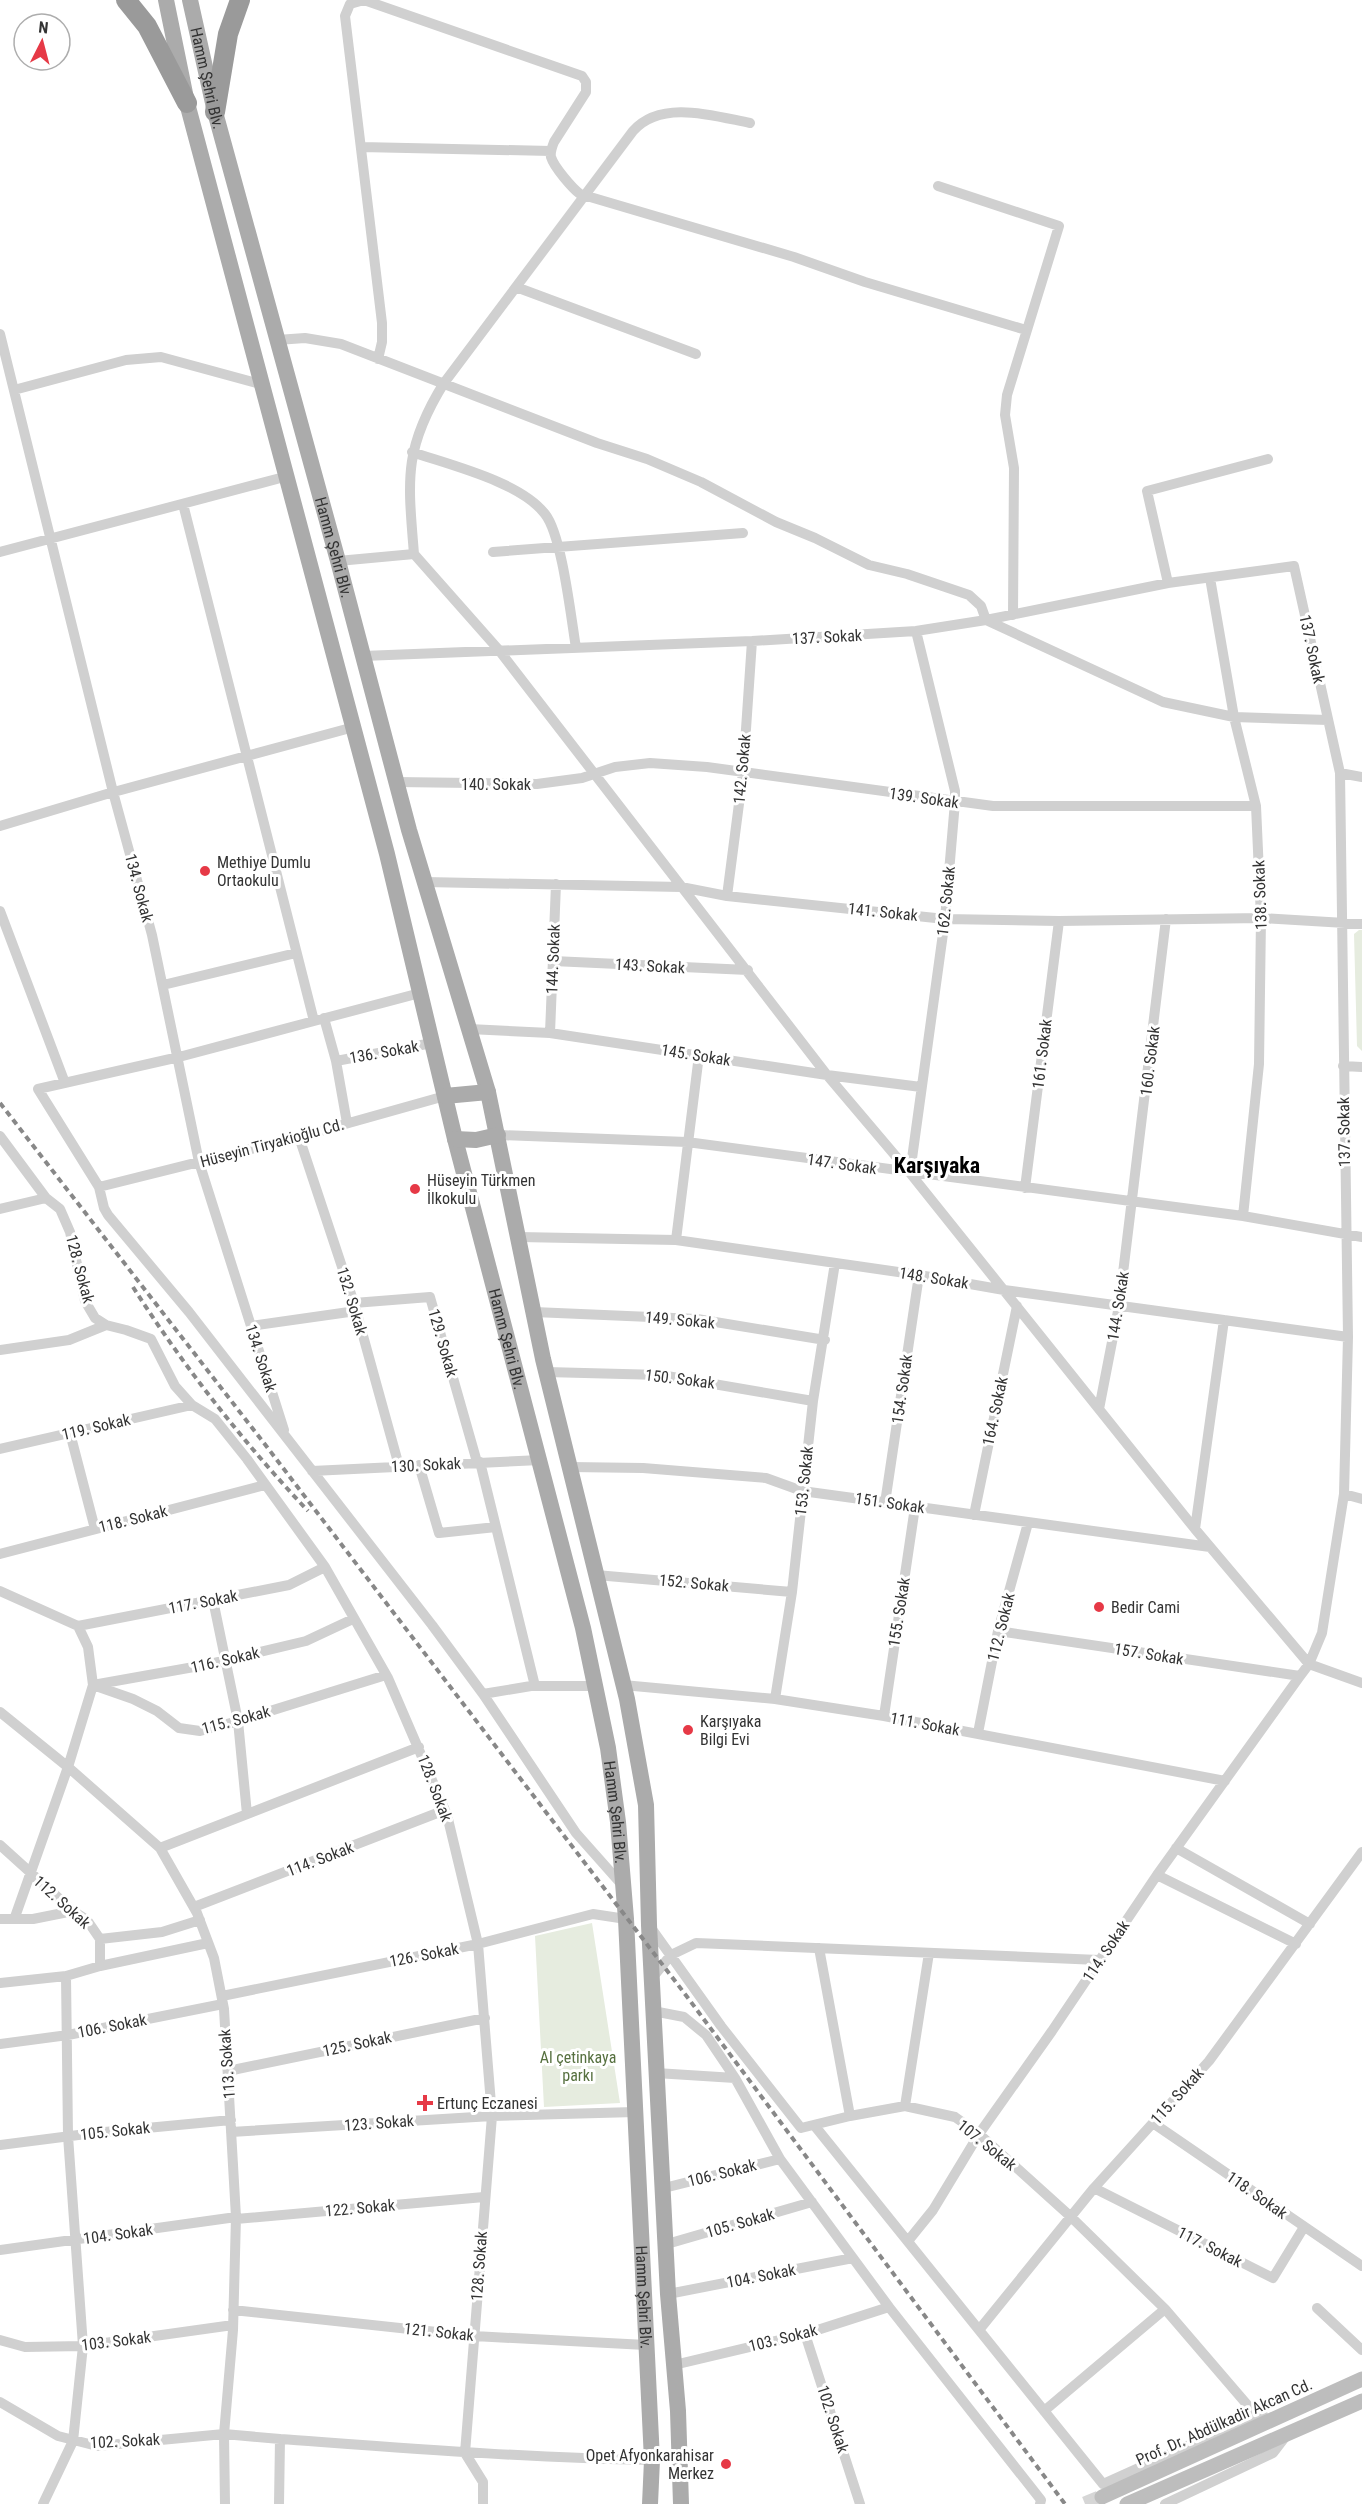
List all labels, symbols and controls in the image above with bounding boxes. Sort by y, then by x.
north arrow [12,12,72,72]
text: N [38,18,49,38]
street label: Hamm Şehri Blv. [187,25,229,131]
street label: Hamm Şehri Blv. [311,495,357,600]
street label: 137. Sokak [1295,613,1329,686]
street label: 137. Sokak [792,626,863,648]
street label: 142. Sokak [729,733,755,805]
street label: 140. Sokak [461,775,532,794]
street label: 139. Sokak [888,784,961,812]
street label: 134. Sokak [121,852,157,925]
place label: Methiye Dumlu Ortaokulu [217,853,311,890]
street label: 138. Sokak [1249,859,1271,930]
marker: Methiye Dumlu Ortaokulu [198,864,212,878]
street label: 162. Sokak [933,864,959,937]
street label: 141. Sokak [847,899,920,925]
street label: 144. Sokak [542,923,564,994]
street label: 143. Sokak [615,955,686,977]
street label: 161. Sokak [1028,1017,1056,1090]
street label: 160. Sokak [1136,1024,1164,1097]
street label: 136. Sokak [348,1036,421,1067]
street label: 145. Sokak [660,1040,733,1070]
street label: 137. Sokak [1334,1096,1354,1167]
street label: Hüseyin Tiryakioğlu Cd. [198,1115,346,1171]
street label: 147. Sokak [806,1150,879,1178]
district label: Karşıyaka [894,1153,980,1178]
place label: Hüseyin Türkmen İlkokulu [427,1171,536,1208]
marker: Hüseyin Türkmen İlkokulu [408,1182,422,1196]
street label: 128. Sokak [62,1233,98,1306]
street label: 148. Sokak [898,1263,971,1293]
street label: 132. Sokak [333,1265,372,1338]
street label: 144. Sokak [1103,1269,1133,1342]
street label: Hamm Şehri Blv. [485,1286,530,1392]
street label: 129. Sokak [424,1307,462,1380]
street label: 149. Sokak [644,1307,716,1333]
street label: 134. Sokak [241,1322,281,1395]
street label: 154. Sokak [888,1352,916,1425]
street label: 150. Sokak [644,1365,717,1393]
street label: 164. Sokak [978,1374,1012,1447]
street label: 119. Sokak [60,1410,133,1444]
street label: 153. Sokak [791,1444,817,1517]
street label: 130. Sokak [391,1454,462,1476]
street label: 151. Sokak [854,1489,927,1517]
street label: 118. Sokak [97,1501,170,1537]
street label: 152. Sokak [658,1570,730,1596]
street label: 155. Sokak [884,1575,914,1648]
street label: 117. Sokak [167,1586,240,1618]
street label: 112. Sokak [983,1590,1019,1663]
place label: Bedir Cami [1111,1598,1180,1617]
marker: Bedir Cami [1092,1600,1106,1614]
street label: 157. Sokak [1113,1639,1186,1669]
street label: 116. Sokak [189,1643,262,1677]
street label: 115. Sokak [200,1702,273,1738]
street label: 111. Sokak [889,1709,962,1740]
place label: Karşıyaka Bilgi Evi [700,1712,761,1749]
marker: Karşıyaka Bilgi Evi [681,1723,695,1737]
street label: 128. Sokak [414,1752,457,1825]
street label: Hamm Şehri Blv. [600,1759,631,1864]
street label: 114. Sokak [284,1837,357,1880]
street label: 112. Sokak [30,1872,95,1933]
street label: 114. Sokak [1079,1916,1134,1985]
street label: 126. Sokak [388,1939,461,1971]
street label: 106. Sokak [76,2010,149,2042]
street label: 125. Sokak [321,2027,394,2061]
street label: 113. Sokak [215,2028,239,2100]
park label: Al çetinkaya parkı [540,2048,616,2085]
street label: 115. Sokak [1147,2063,1208,2128]
place label: Ertunç Eczanesi [437,2094,538,2113]
marker: Ertunç Eczanesi [418,2096,432,2110]
street label: 123. Sokak [343,2111,415,2135]
street label: 107. Sokak [954,2116,1021,2175]
street label: 105. Sokak [79,2118,152,2144]
street label: 106. Sokak [686,2155,759,2191]
street label: 118. Sokak [1223,2167,1292,2223]
street label: 122. Sokak [324,2195,396,2221]
street label: 105. Sokak [704,2204,777,2242]
street label: 104. Sokak [82,2220,155,2248]
street label: 117. Sokak [1175,2223,1246,2272]
street label: 128. Sokak [467,2230,491,2302]
street label: Hamm Şehri Blv. [632,2245,656,2349]
street label: 104. Sokak [725,2260,798,2292]
street label: 121. Sokak [403,2319,476,2345]
street label: 103. Sokak [747,2320,820,2356]
street label: 103. Sokak [80,2327,153,2355]
street label: Prof. Dr. Abdülkadir Akcan Cd. [1133,2374,1315,2470]
street label: 102. Sokak [813,2383,853,2456]
street label: 102. Sokak [90,2430,161,2452]
place label: Opet Afyonkarahisar Merkez [586,2446,714,2483]
marker: Opet Afyonkarahisar Merkez [719,2457,733,2471]

